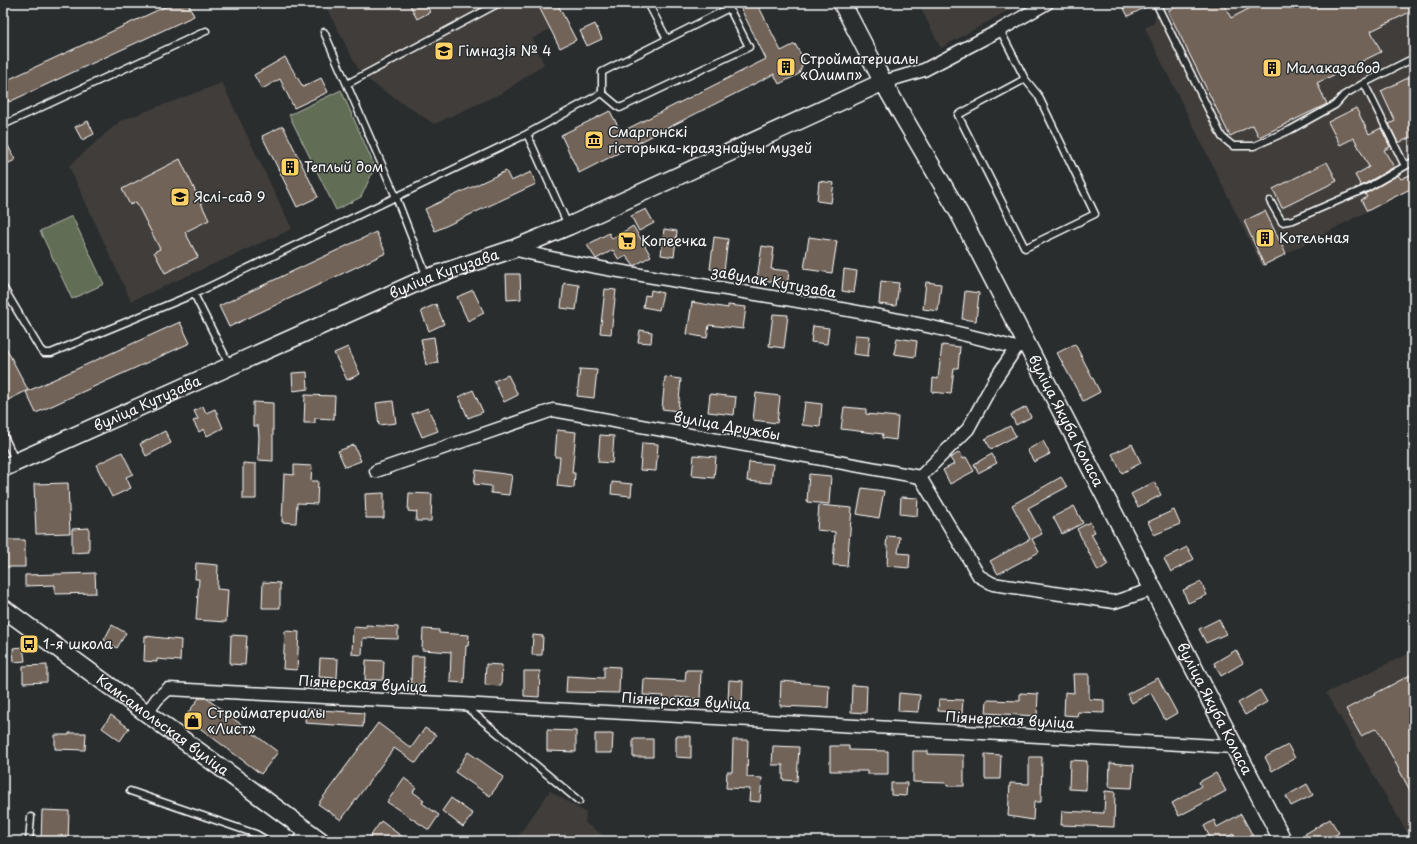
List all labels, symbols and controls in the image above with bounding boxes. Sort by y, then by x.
school or university icon: Гімназія № 4 [433,40,455,62]
place label: Гімназія № 4 [458,40,552,61]
place label: Стройматериалы «Олимп» [800,48,919,85]
building icon: Стройматериалы «Олимп» [775,56,797,78]
building icon: Малаказавод [1261,57,1283,79]
place label: Малаказавод [1286,57,1380,78]
place label: Смаргонскі гісторыка-краязнаўчы музей [608,121,812,158]
museum icon: Смаргонскі гісторыка-краязнаўчы музей [583,129,605,151]
building icon: Теплый дом [279,156,301,178]
place label: Теплый дом [304,156,384,177]
school or university icon: Яслі-сад 9 [169,186,191,208]
place label: Яслі-сад 9 [194,186,266,207]
building icon: Котельная [1254,227,1276,249]
place label: Котельная [1279,227,1349,248]
supermarket icon: Копеечка [616,230,638,252]
place label: Копеечка [641,230,707,251]
street label: вуліца Кутузава [386,243,502,304]
street label: завулак Кутузава [709,260,838,303]
street label: вуліца Якуба Коласа [1024,351,1109,490]
street label: вуліца Кутузава [90,370,204,436]
street label: вуліца Дружбы [672,406,782,445]
bus stop icon: 1-я школа [18,633,40,655]
place label: 1-я школа [43,633,113,654]
street label: вуліца Якуба Коласа [1172,638,1258,778]
street label: Камсамольская вуліца [92,669,234,781]
street label: Піянерская вуліца [298,670,428,697]
street label: Піянерская вуліца [621,687,751,714]
place label: Стройматериалы «Лист» [207,702,326,739]
street label: Піянерская вуліца [945,706,1075,733]
shop icon: Стройматериалы «Лист» [182,710,204,732]

